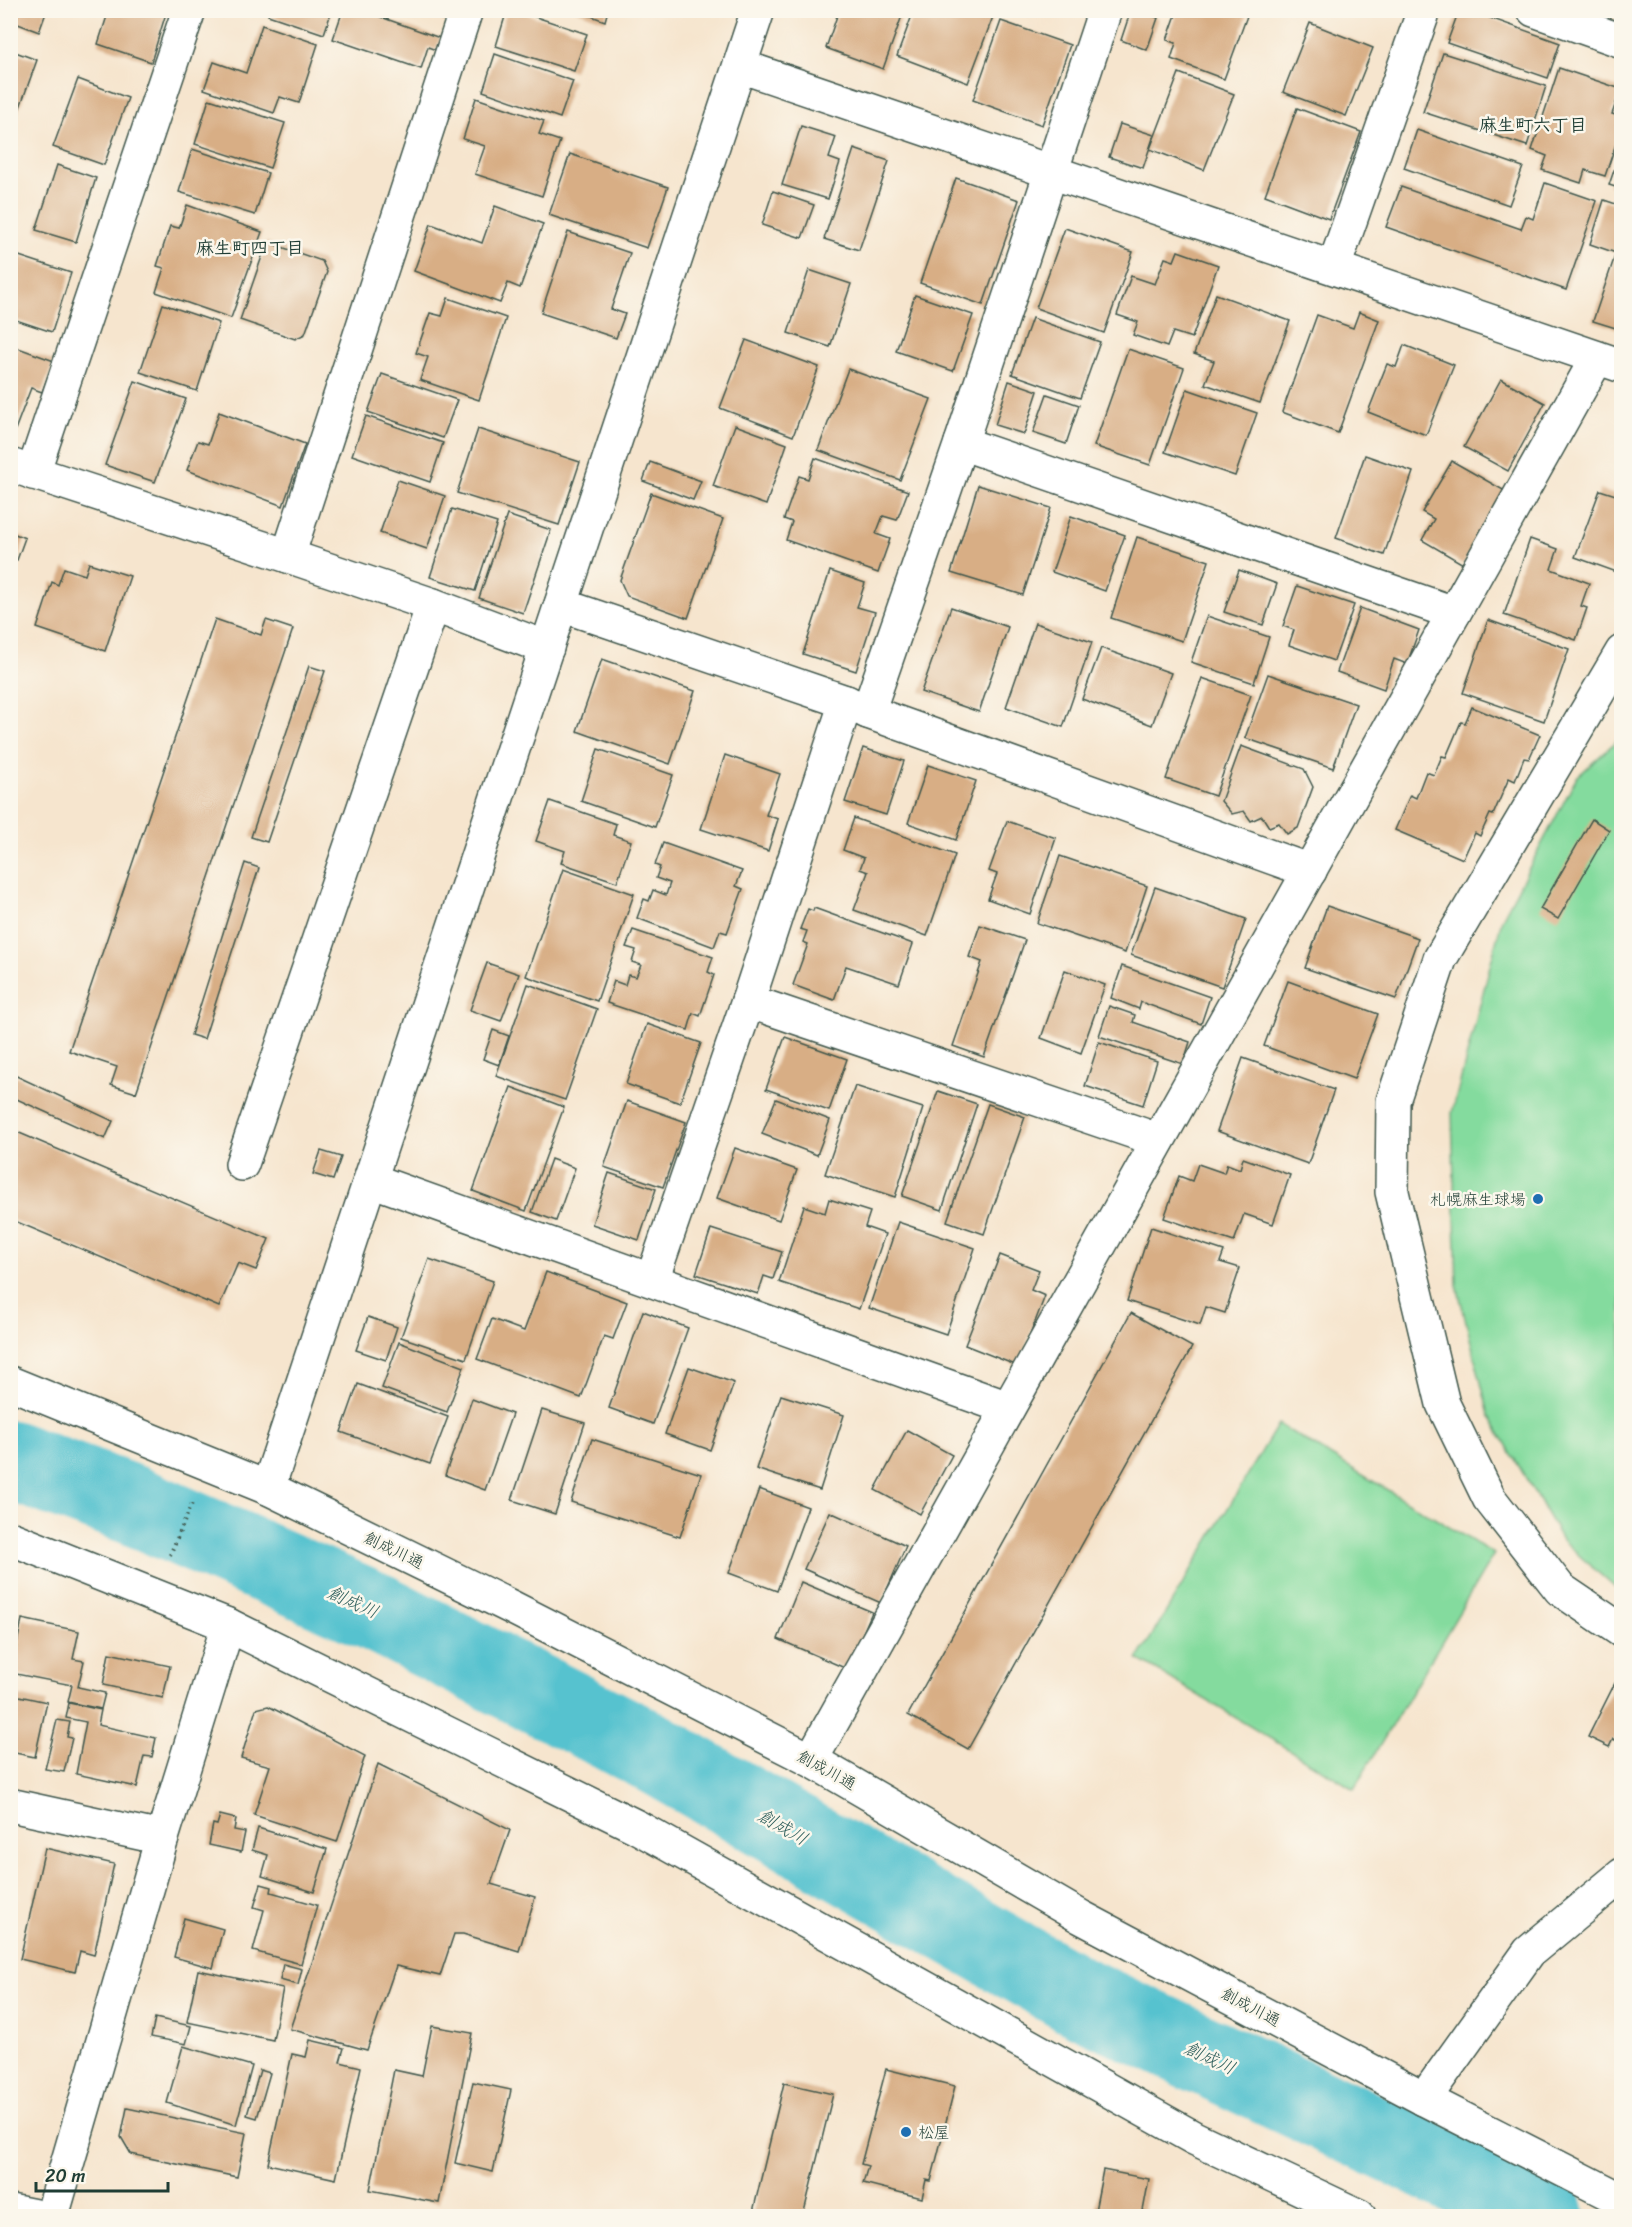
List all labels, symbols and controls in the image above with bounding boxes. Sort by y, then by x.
district label: 麻生町六丁目 [1479,109,1587,141]
district label: 麻生町四丁目 [196,232,304,264]
place label: 札幌麻生球場 [1430,1185,1526,1214]
marker: 札幌麻生球場 [1531,1192,1545,1206]
street label: 創成川通 [359,1523,429,1577]
water label: 創成川 [322,1576,384,1628]
street label: 創成川通 [792,1742,862,1798]
water label: 創成川 [752,1800,814,1854]
street label: 創成川通 [1216,1979,1286,2035]
water label: 創成川 [1179,2032,1241,2084]
place label: 松屋 [918,2118,950,2147]
marker: 松屋 [899,2125,913,2139]
scale bar [36,2155,168,2193]
text: 20 m [45,2160,85,2192]

